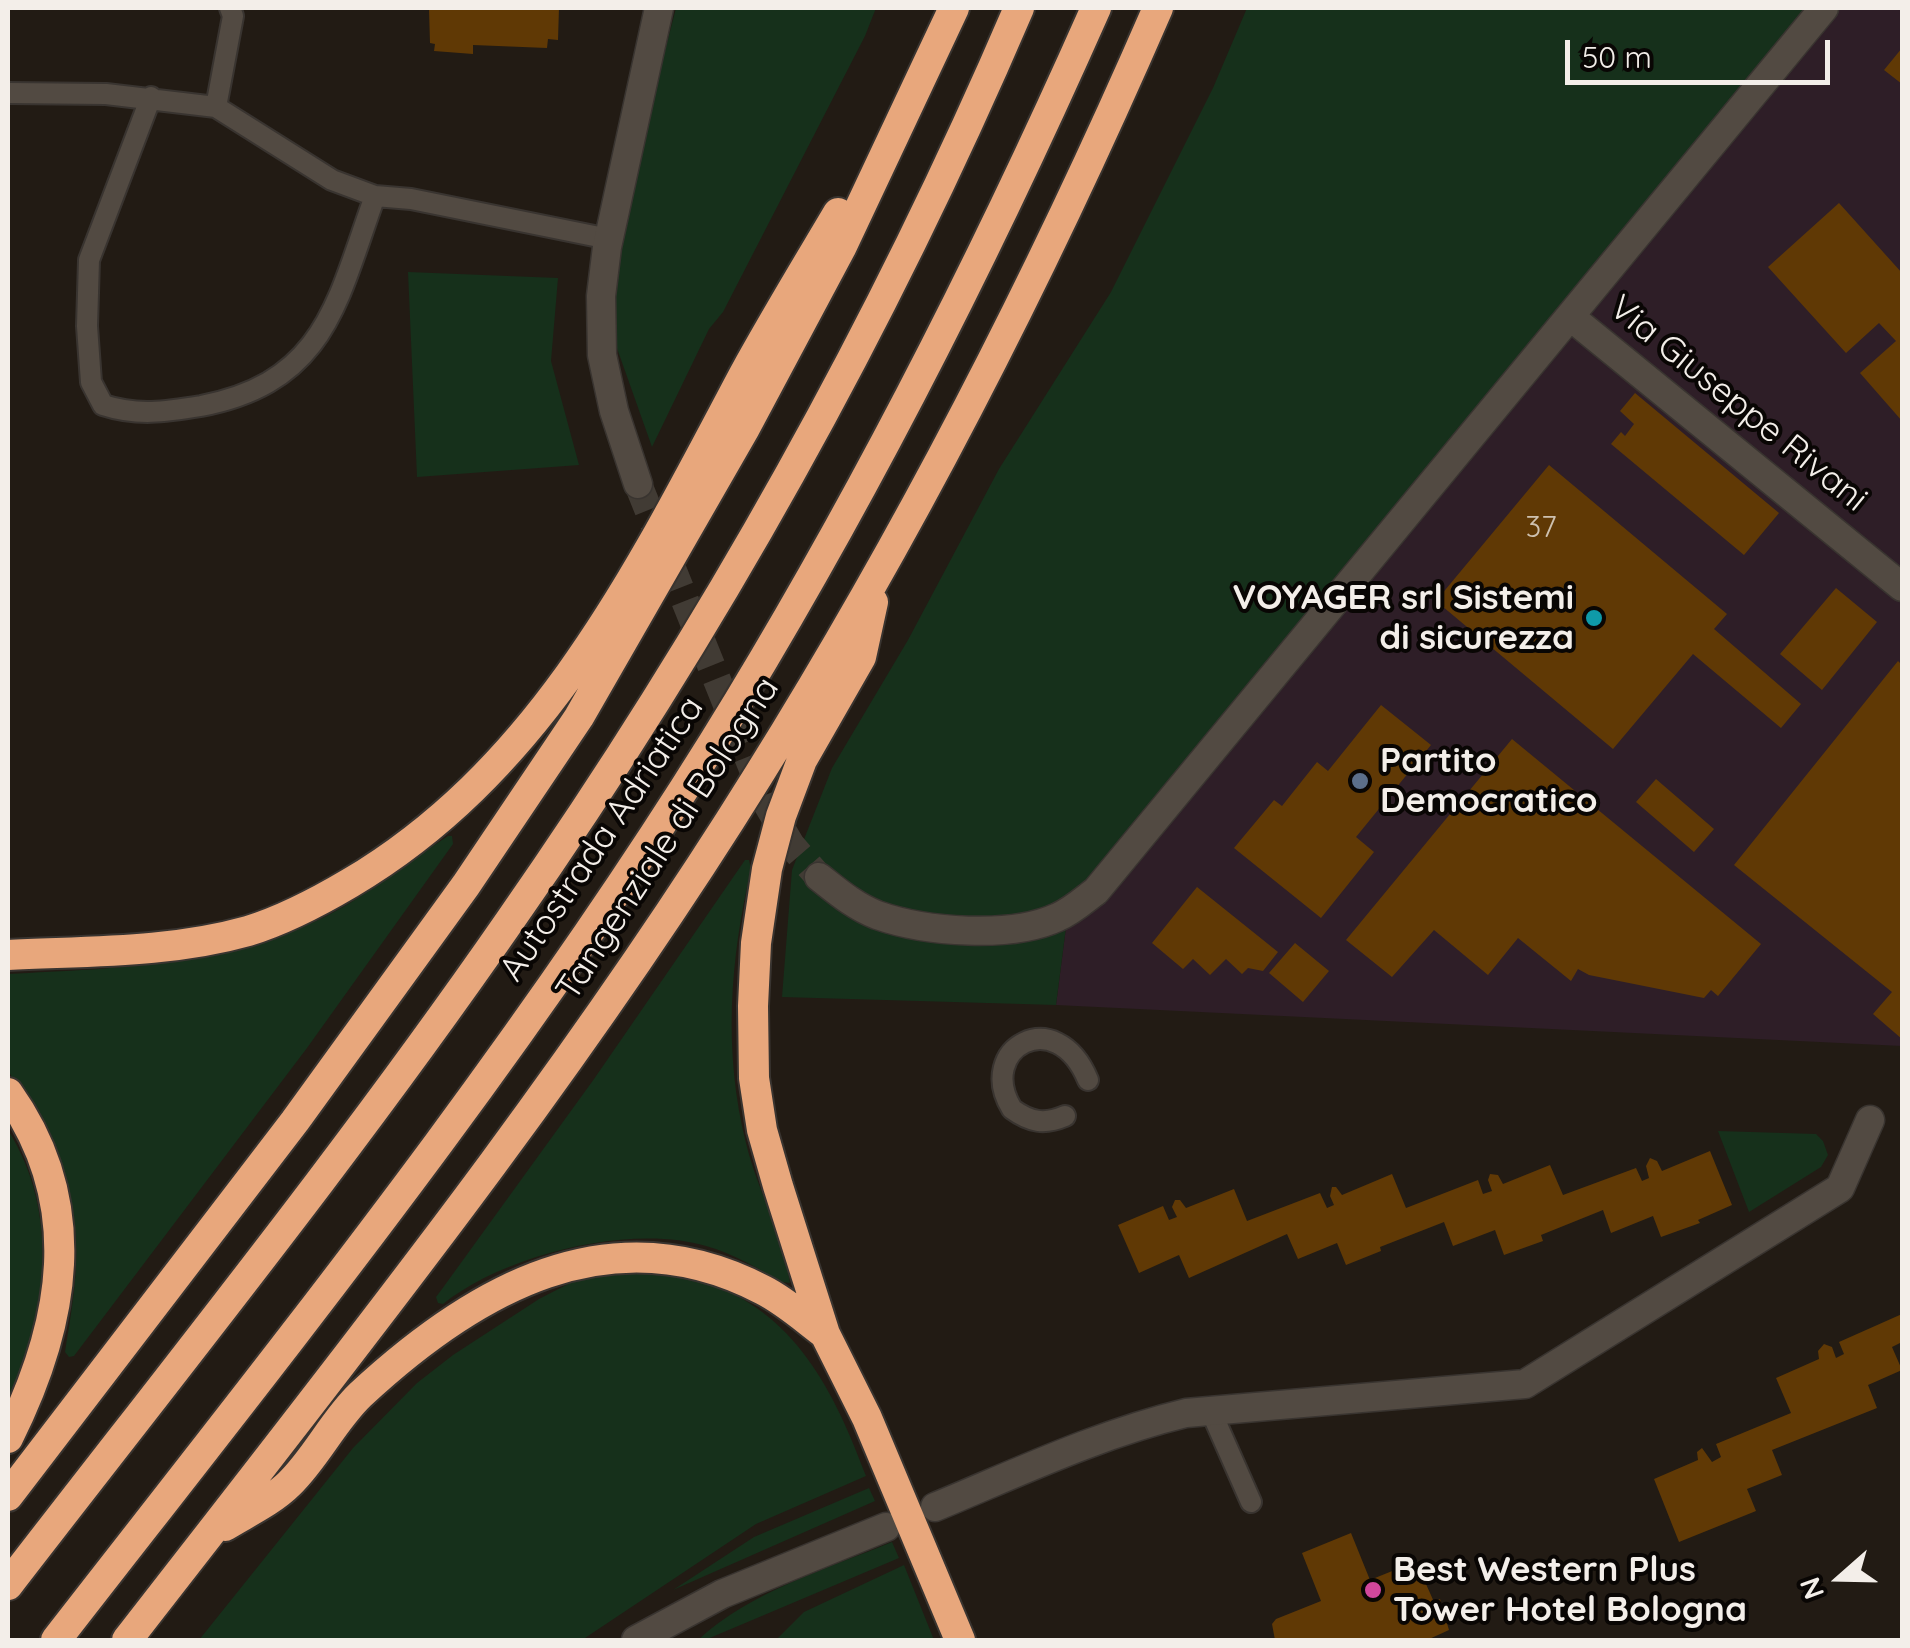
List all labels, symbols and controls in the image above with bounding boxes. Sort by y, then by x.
scale bar [1570,20,1835,82]
text: 50 m [1582,38,1652,76]
street label: Via Giuseppe Rivani [1601,287,1875,521]
house number: 37 [1525,510,1557,546]
place label: VOYAGER srl Sistemi di sicurezza [1233,577,1574,659]
marker: VOYAGER srl Sistemi di sicurezza [1583,607,1605,629]
street label: Tangenziale di Bologna [548,669,788,1009]
street label: Autostrada Adriatica [491,689,713,989]
place label: Partito Democratico [1380,740,1598,822]
marker: Partito Democratico [1349,770,1371,792]
north arrow [1790,1528,1890,1628]
place label: Best Western Plus Tower Hotel Bologna [1393,1549,1747,1631]
text: N [1791,1573,1831,1604]
marker: Best Western Plus Tower Hotel Bologna [1362,1579,1384,1601]

